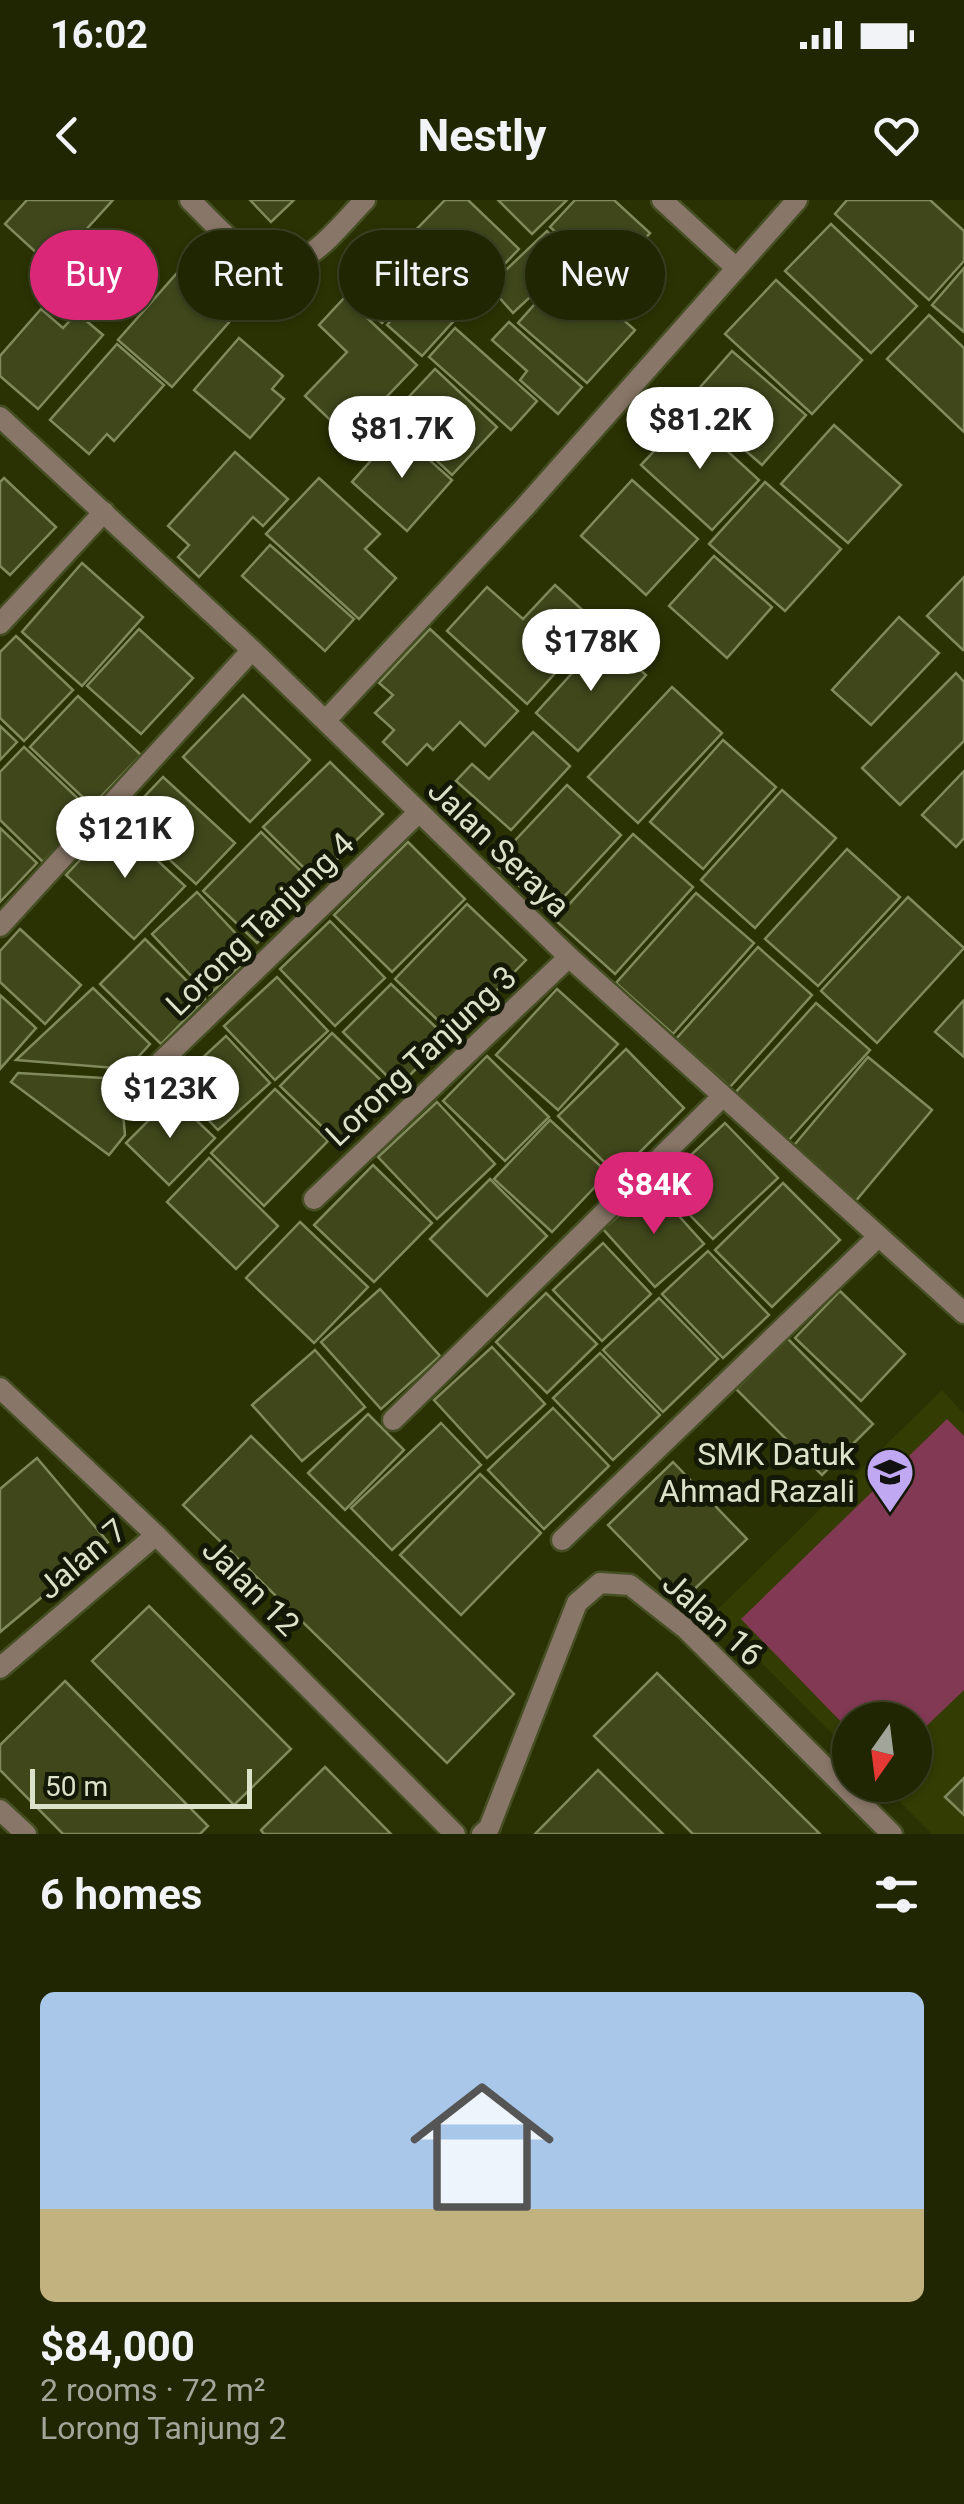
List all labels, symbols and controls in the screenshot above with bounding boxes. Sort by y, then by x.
text: 16:02 [50,13,148,57]
icon: back [40,108,95,163]
icon: heart [869,108,924,163]
text: Nestly [418,109,546,162]
chip: Buy [30,230,158,320]
chip: Rent [178,230,319,320]
chip: Filters [339,230,505,320]
chip: New [525,230,665,320]
pin: $81.2K [619,387,781,472]
pin: $81.7K [321,396,483,481]
text: $81.2K [648,400,752,438]
text: $81.7K [350,409,454,447]
pin: $178K [521,609,661,694]
text: $178K [544,622,638,660]
street label: Jalan Seraya [421,771,577,925]
pin: $121K [55,796,195,881]
text: $121K [78,809,172,847]
street label: Lorong Tanjung 4 [158,825,362,1023]
street label: Lorong Tanjung 3 [318,958,524,1154]
pin: $123K [100,1056,240,1141]
text: $123K [123,1069,217,1107]
pin: $84K [595,1152,713,1237]
text: $84K [616,1165,692,1203]
place label: SMK Datuk Ahmad Razali [659,1435,856,1510]
school or university icon: SMK Datuk Ahmad Razali [864,1446,916,1514]
street label: Jalan 7 [30,1511,134,1607]
street label: Jalan 12 [194,1530,308,1644]
street label: Jalan 16 [655,1564,771,1674]
north arrow [832,1702,932,1802]
map controls [832,1702,932,1802]
scale bar [30,1764,252,1808]
text: 50 m [45,1770,108,1803]
icon: filters [869,1867,924,1922]
text: 6 homes [40,1870,202,1919]
icon: home [392,2057,572,2237]
text: $84,000 [40,2322,195,2371]
text: 2 rooms · 72 m² [40,2371,265,2409]
text: Lorong Tanjung 2 [40,2409,286,2447]

